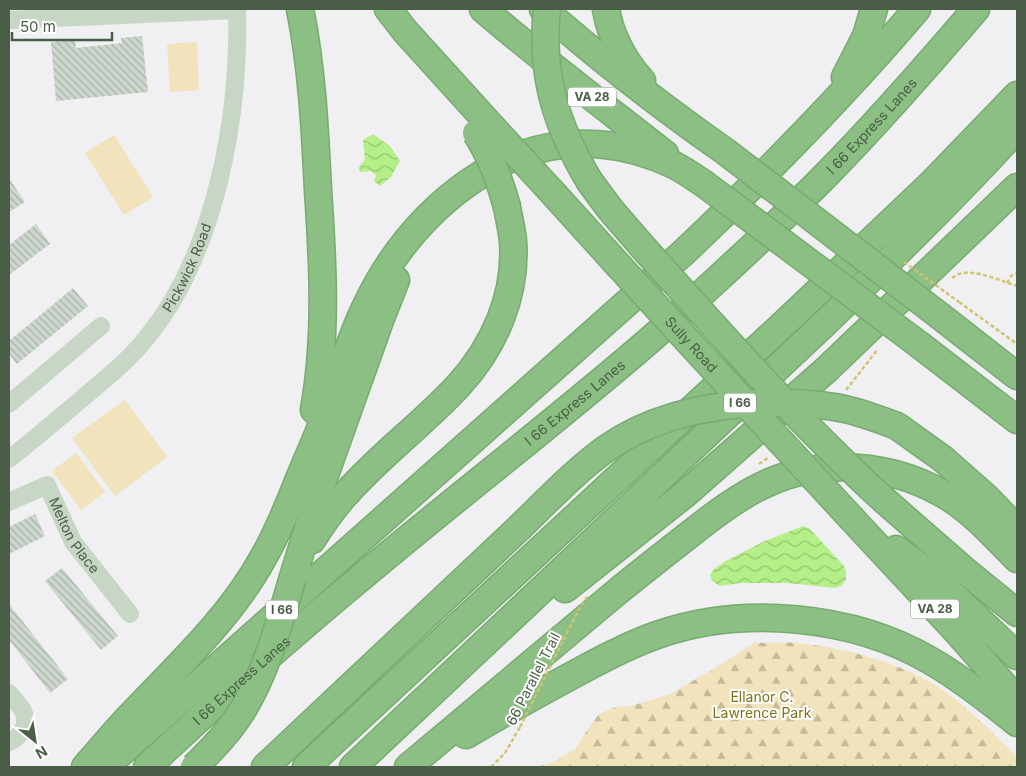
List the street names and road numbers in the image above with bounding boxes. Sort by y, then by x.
street label: I 66 Express Lanes [822,74,920,178]
road number: VA 28 [568,88,616,106]
street label: Pickwick Road [158,221,214,315]
street label: Sully Road [662,313,721,375]
street label: I 66 Express Lanes [521,356,628,449]
road number: I 66 [724,393,756,412]
street label: Melton Place [46,494,103,577]
road number: I 66 [266,600,298,620]
road number: VA 28 [911,600,959,618]
street label: 66 Parallel Trail [502,630,563,728]
street label: I 66 Express Lanes [189,632,294,728]

